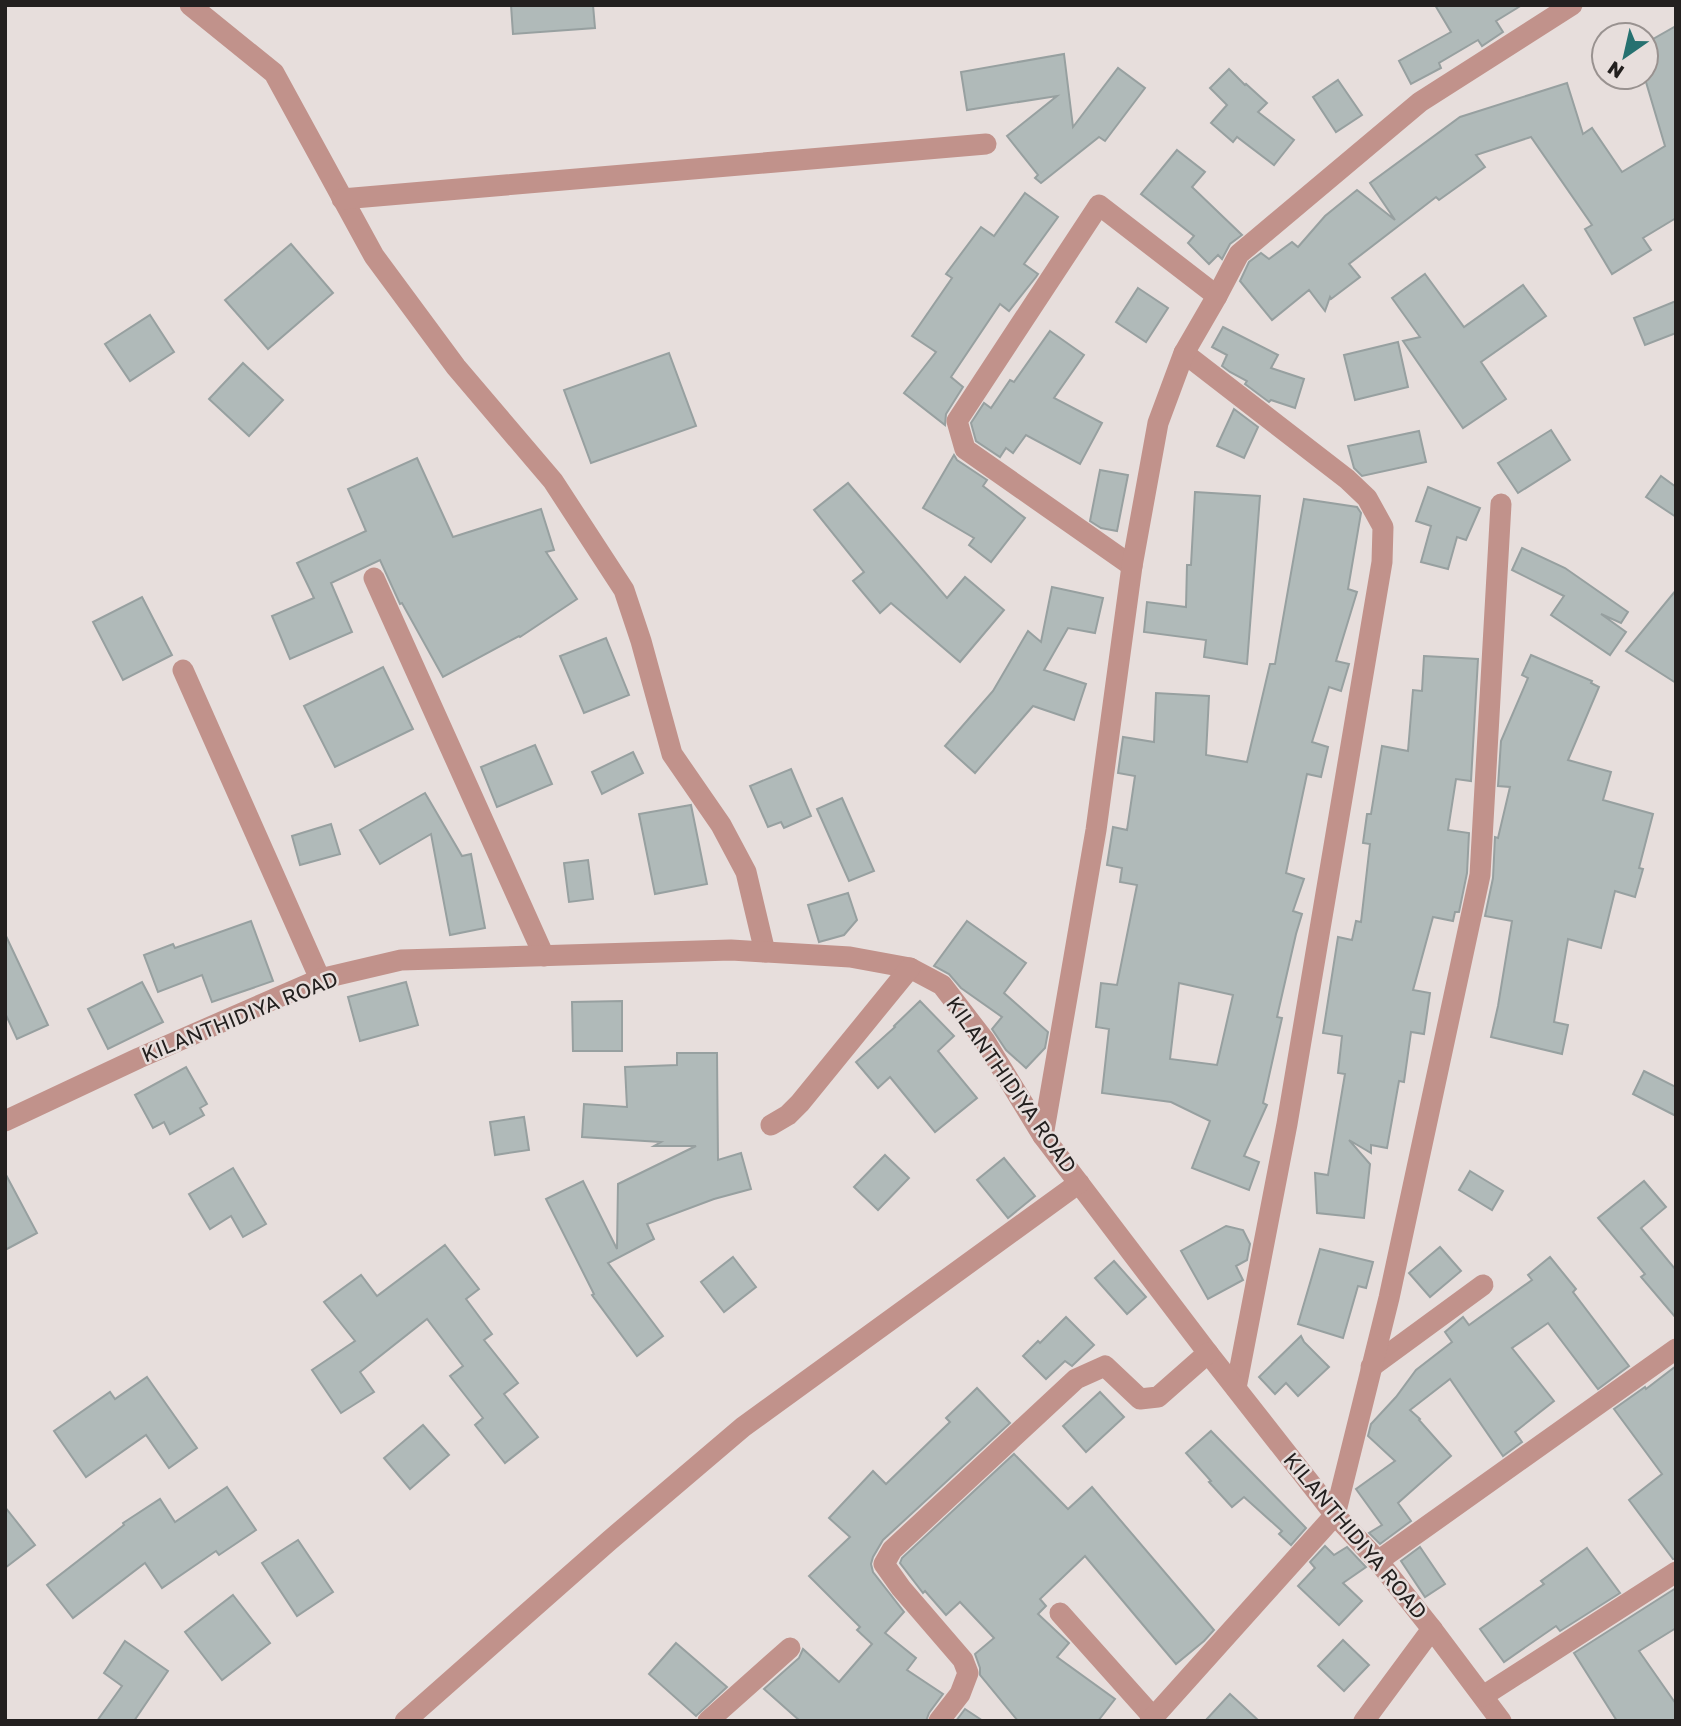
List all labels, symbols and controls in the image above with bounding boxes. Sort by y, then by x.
north arrow [1590,21,1660,91]
text: N [1603,57,1628,84]
street label: KILANTHIDIYA ROAD [138,965,342,1067]
street label: KILANTHIDIYA ROAD [941,991,1083,1178]
street label: KILANTHIDIYA ROAD [1279,1447,1433,1624]

